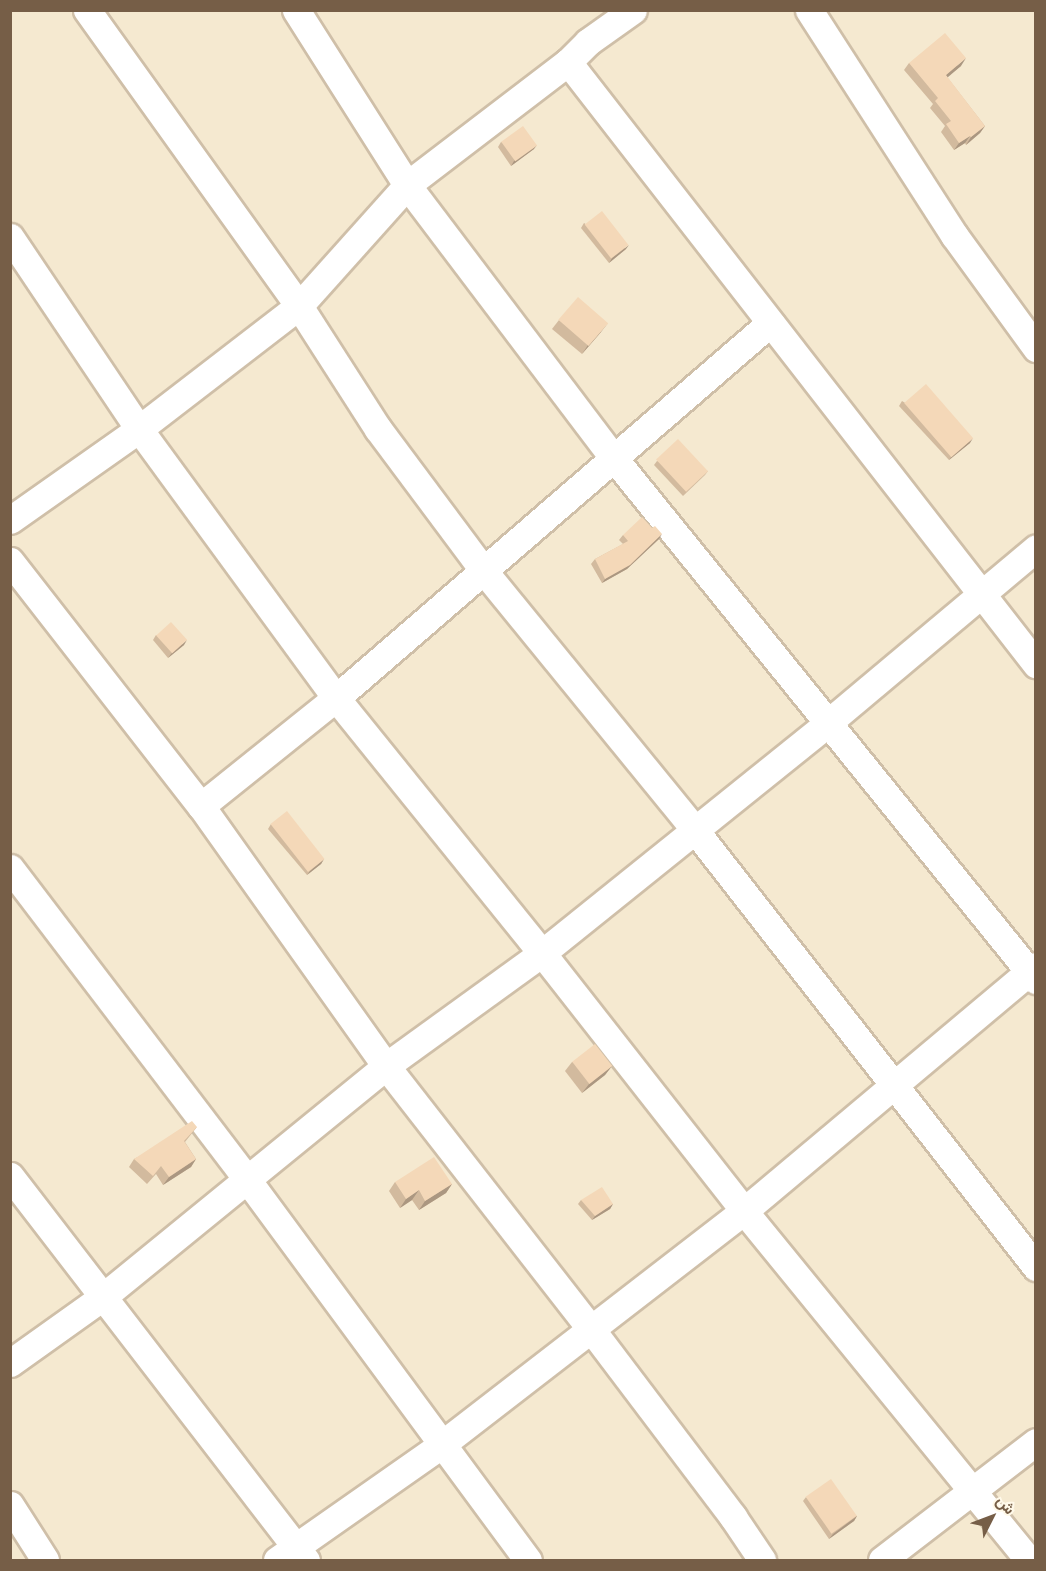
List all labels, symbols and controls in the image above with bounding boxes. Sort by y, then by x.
north arrow [962,1487,1022,1547]
text: ش [992,1491,1019,1518]

